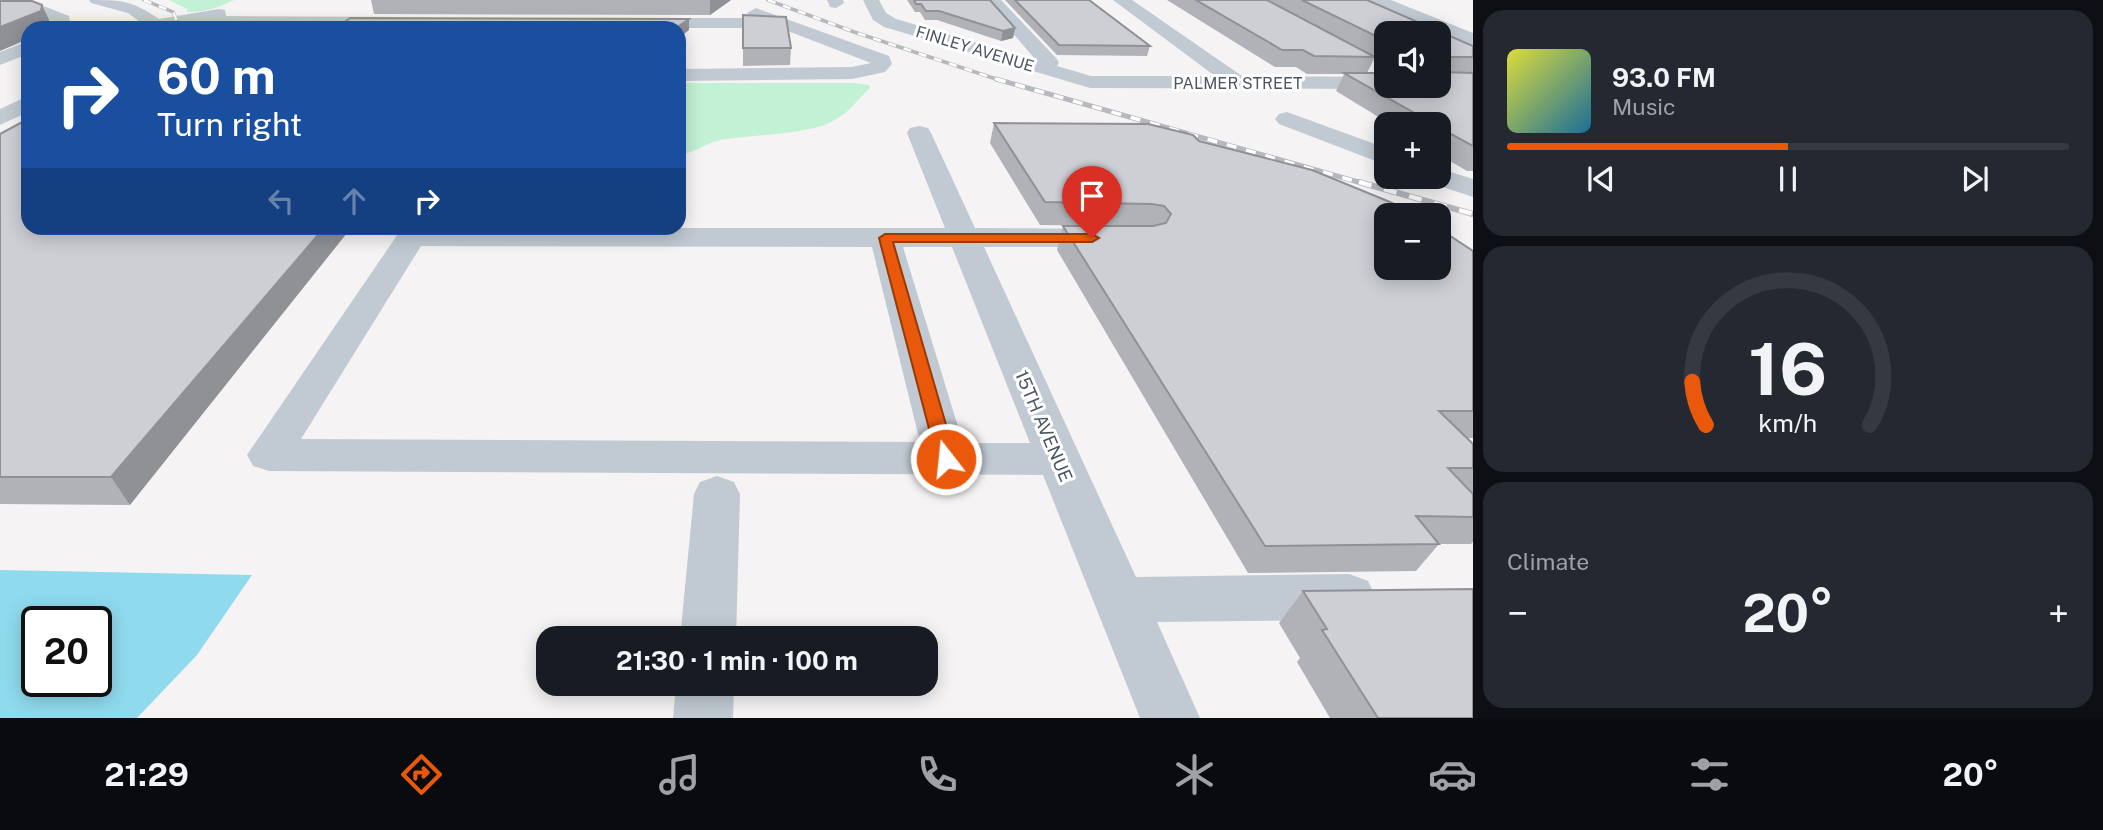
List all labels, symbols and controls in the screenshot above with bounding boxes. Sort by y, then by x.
map controls [1374,21,1451,280]
button: sound [1374,21,1451,98]
street label: FINLEY AVENUE [914,22,1036,76]
text: 60 m [157,47,276,105]
icon: right [42,49,133,140]
text: 93.0 FM [1612,62,1716,93]
street label: PALMER STREET [1173,74,1303,93]
text: Music [1612,93,1676,120]
text: Turn right [157,106,302,143]
button: + [1374,112,1451,189]
icon: previous [1582,160,1620,198]
icon: pause [1769,160,1807,198]
icon: next [1956,160,1994,198]
pin [1062,166,1122,238]
icon: arrive [1073,177,1111,215]
icon: left [262,182,300,220]
icon: ahead [335,182,373,220]
icon: right [408,182,446,220]
button: − [1374,203,1451,280]
text: 16 [1748,326,1828,411]
street label: 15TH AVENUE [1011,367,1077,485]
text: km/h [1759,408,1817,438]
position arrow [909,422,983,496]
text: Climate [1507,548,1589,575]
text: 20° [1742,583,1834,644]
text: − [1507,591,1528,636]
text: + [2048,591,2069,636]
speed limit sign: 20 [21,606,112,697]
text: 21:30 · 1 min · 100 m [616,645,858,676]
icon: directions [397,750,446,799]
icon: music [655,750,704,799]
icon: phone [913,750,962,799]
icon: climate [1170,750,1219,799]
icon: car [1428,750,1477,799]
icon: filters [1685,750,1734,799]
text: 21:29 [104,756,189,793]
text: 20° [1943,756,1999,793]

